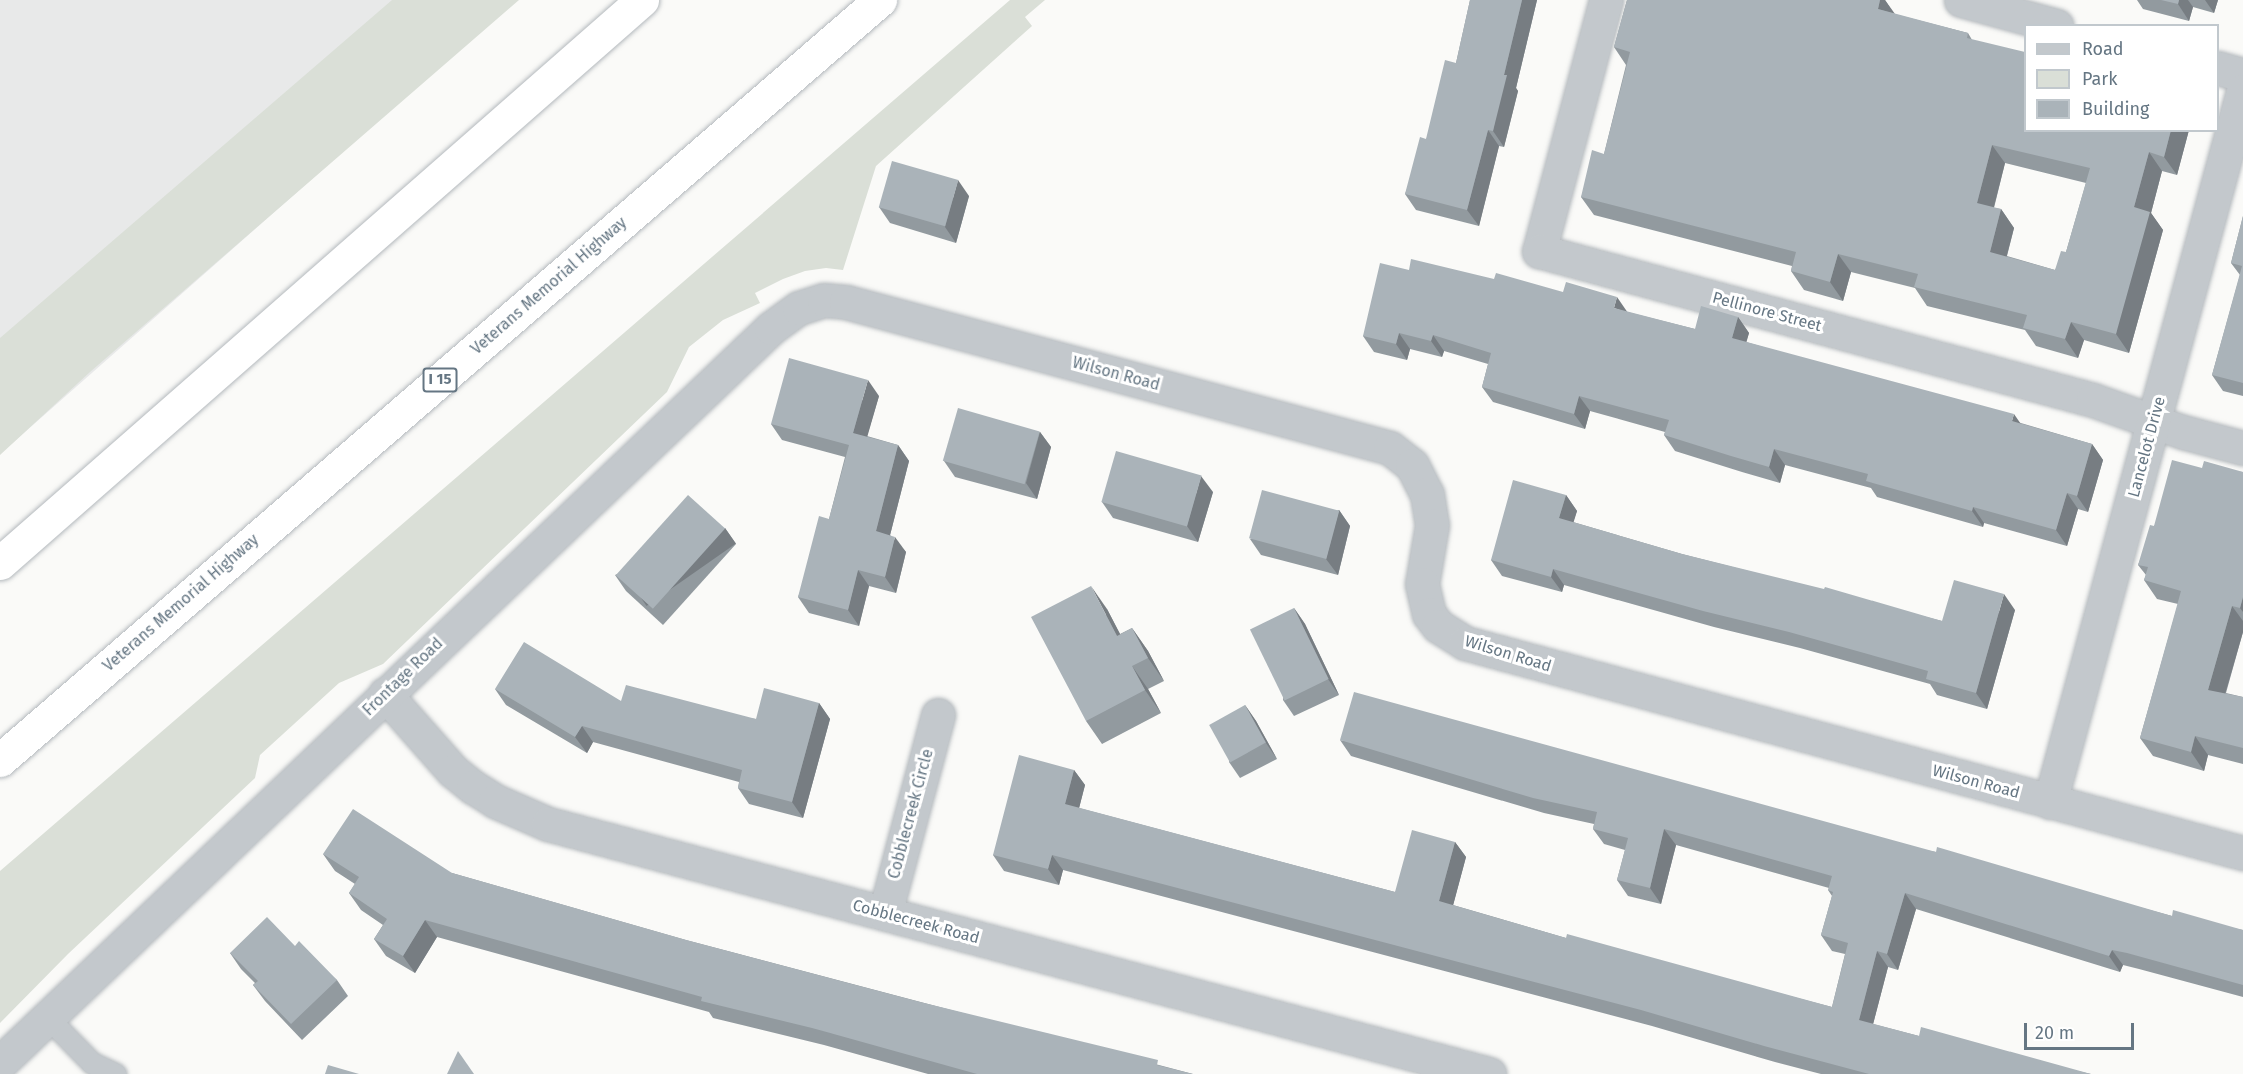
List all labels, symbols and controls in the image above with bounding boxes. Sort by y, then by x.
legend [2024,24,2219,132]
text: Road [2082,38,2124,60]
text: Park [2082,68,2117,90]
text: Building [2082,98,2149,120]
street label: Veterans Memorial Highway [467,213,631,359]
street label: Pellinore Street [1710,288,1824,336]
street label: Wilson Road [1070,353,1162,395]
road number: I 15 [422,368,458,392]
street label: Lancelot Drive [2124,395,2170,499]
street label: Veterans Memorial Highway [99,530,263,676]
street label: Wilson Road [1462,632,1554,676]
street label: Frontage Road [359,634,447,720]
street label: Cobblecreek Circle [884,747,938,881]
street label: Wilson Road [1930,761,2022,803]
street label: Cobblecreek Road [851,896,981,948]
scale bar [2027,1011,2136,1049]
text: 20 m [2035,1022,2074,1044]

